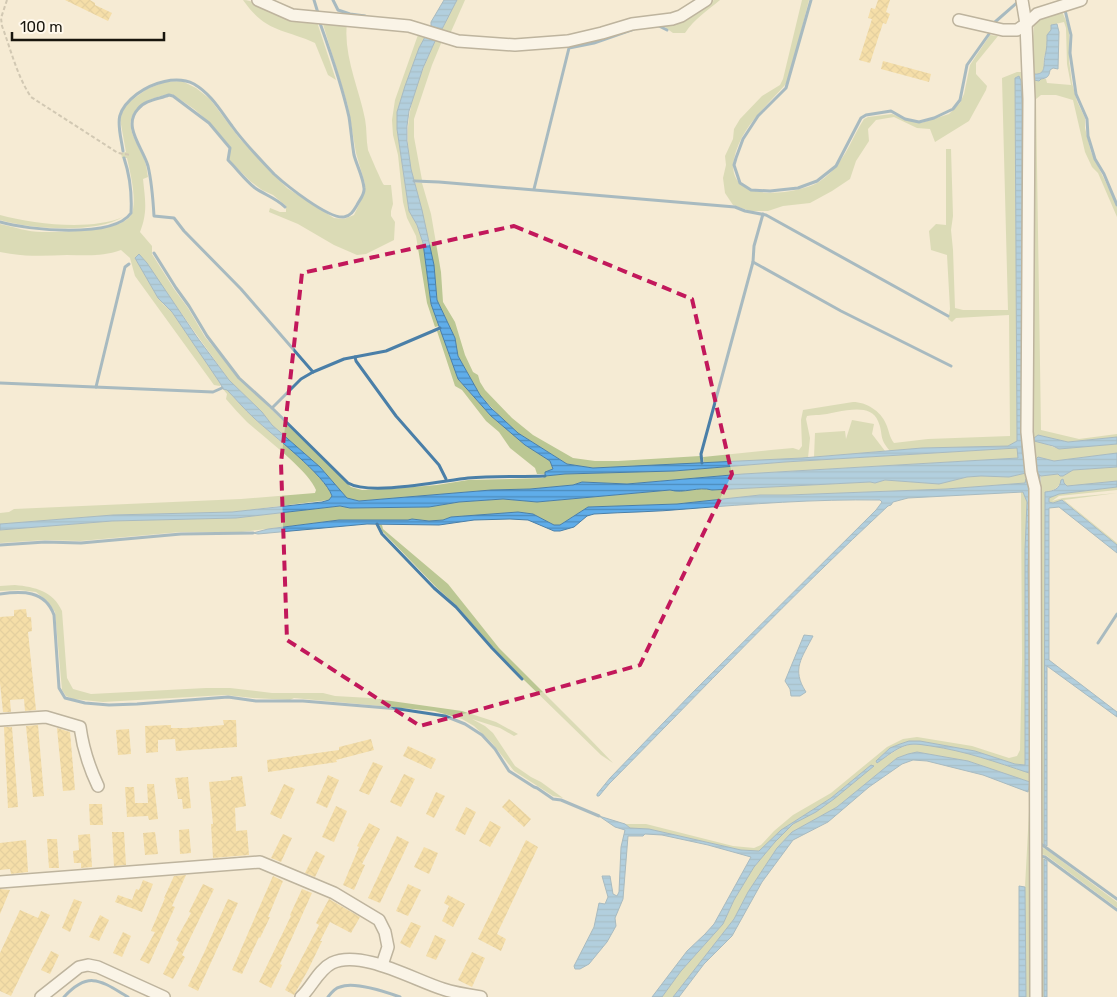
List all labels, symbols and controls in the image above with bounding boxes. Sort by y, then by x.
scale bar [12,10,165,42]
text: 100 m [20,18,62,36]

